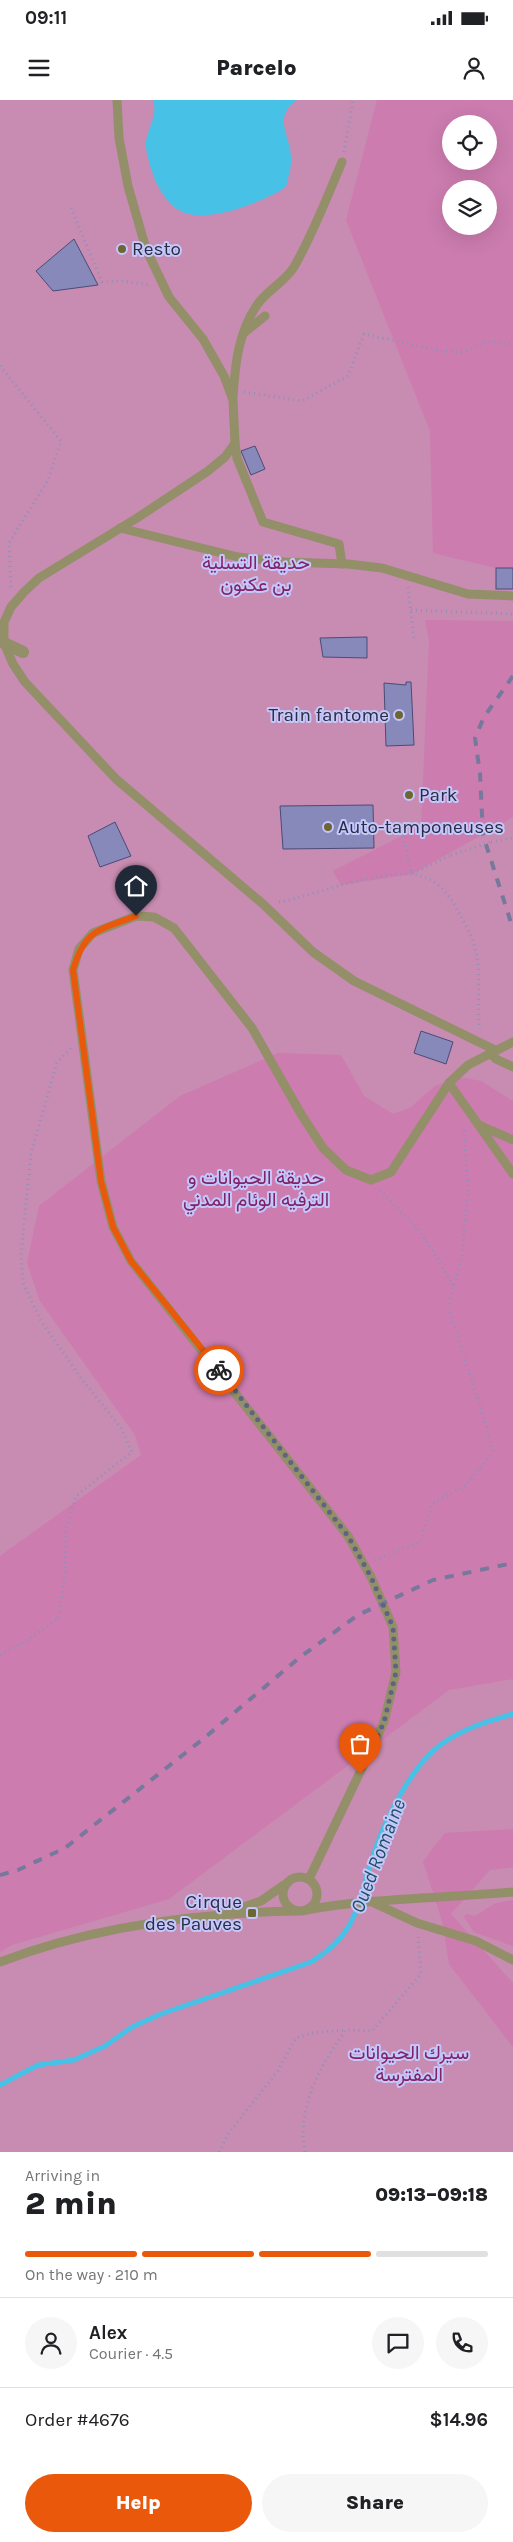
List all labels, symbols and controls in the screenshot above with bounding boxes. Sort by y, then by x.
text: 09:11 [25,7,67,29]
icon: menu [25,54,53,82]
icon: person [460,54,488,82]
text: Parcelo [216,55,297,81]
map controls [442,115,497,235]
button: locate [442,115,497,170]
button: layers [442,180,497,235]
place label: Resto [132,238,181,260]
marker: Resto [116,243,128,255]
park label: حديقة التسلية بن عكنون [202,552,310,596]
place label: Train fantome [268,704,389,726]
marker: Train fantome [393,709,405,721]
place label: Park [419,784,458,806]
marker: Park [403,789,415,801]
place label: Auto-tamponeuses [338,816,504,838]
marker: Auto-tamponeuses [322,821,334,833]
pin [115,865,157,916]
icon: home [122,872,150,900]
park label: حديقة الحيوانات و الترفيه الوئام المدني [183,1167,329,1215]
courier [194,1345,244,1395]
icon: bike [205,1356,233,1384]
pin [339,1723,381,1774]
icon: bag [346,1730,374,1758]
water label: Oued Romaine [346,1796,410,1916]
place label: Cirque des Pauves [145,1891,242,1935]
marker: Cirque des Pauves [246,1907,258,1919]
park label: سيرك الحيوانات المفترسة [349,2042,469,2086]
text: Arriving in [25,2166,100,2185]
text: 09:13–09:18 [375,2184,488,2206]
text: 2 min [25,2185,117,2222]
text: On the way · 210 m [25,2265,158,2284]
button: person [25,2317,77,2369]
button: chat [372,2317,424,2369]
button: phone [436,2317,488,2369]
text: Alex [89,2322,127,2344]
text: Courier · 4.5 [89,2344,173,2363]
text: Order #4676 [25,2409,130,2431]
text: $14.96 [430,2409,488,2431]
button: Help [25,2474,252,2532]
button: Share [262,2474,488,2532]

